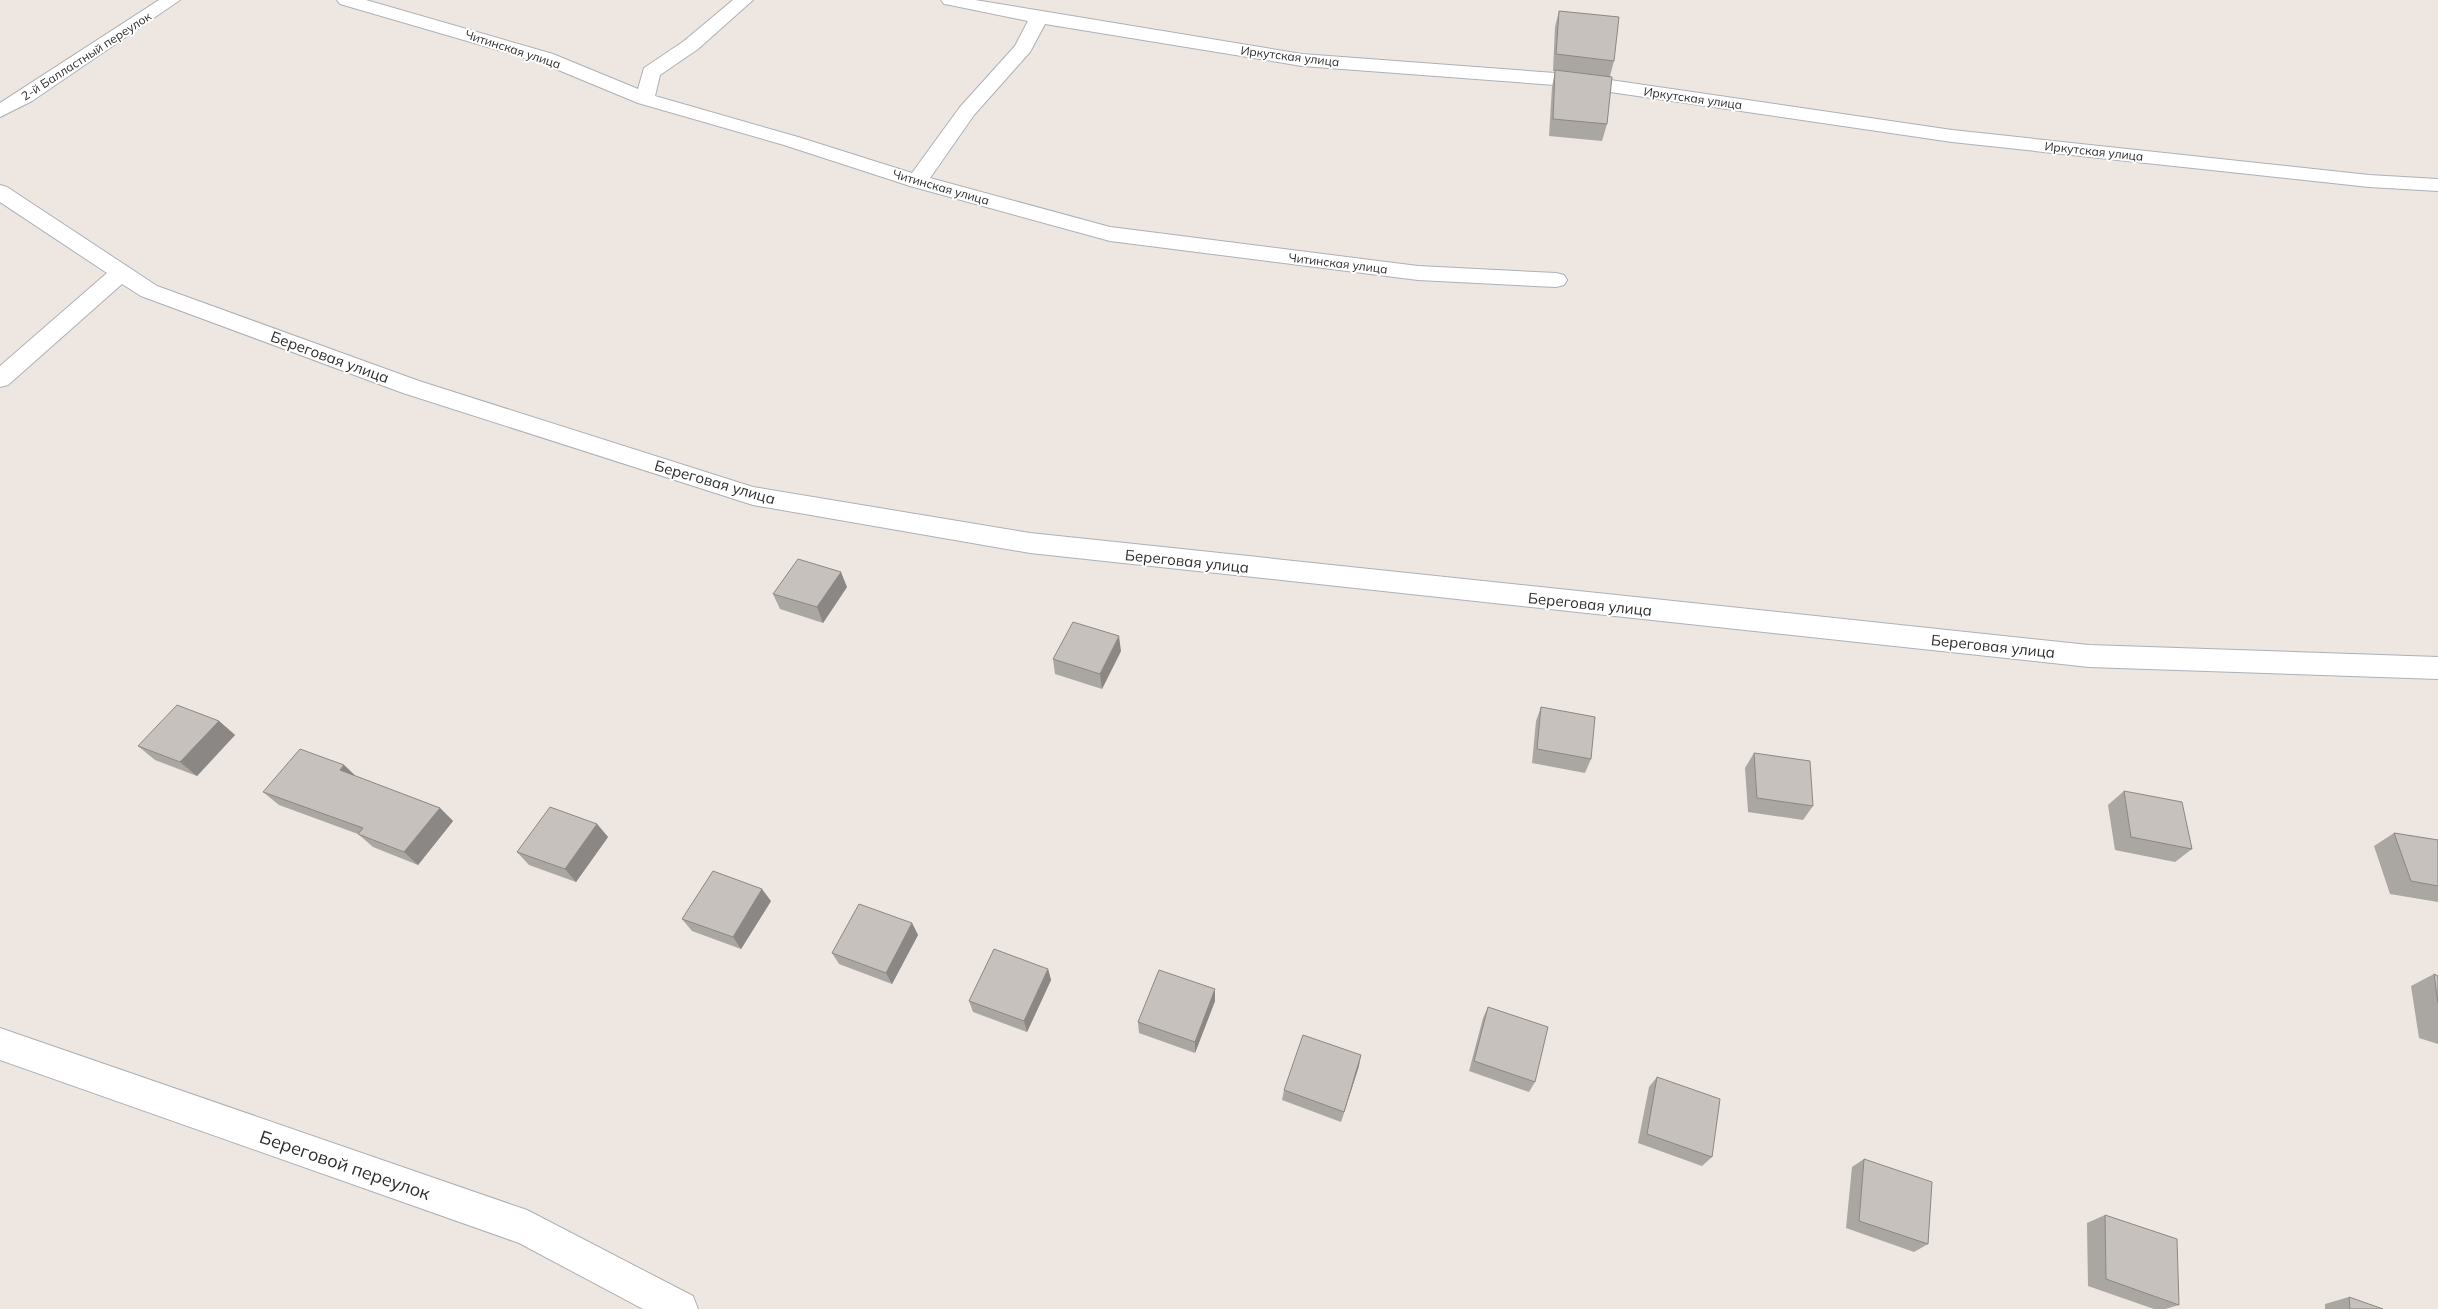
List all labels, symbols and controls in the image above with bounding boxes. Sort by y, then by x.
street label: 2-й Балластный переулок [18,8,154,104]
street label: Читинская улица [463,26,563,72]
street label: Иркутская улица [1240,43,1340,69]
street label: Иркутская улица [1643,84,1743,112]
street label: Иркутская улица [2044,138,2144,164]
street label: Читинская улица [891,166,991,208]
street label: Читинская улица [1288,249,1388,277]
street label: Береговая улица [268,327,392,387]
street label: Береговая улица [652,456,778,508]
street label: Береговая улица [1124,545,1250,577]
street label: Береговая улица [1527,588,1653,620]
street label: Береговая улица [1930,630,2056,662]
street label: Береговой переулок [257,1125,434,1205]

